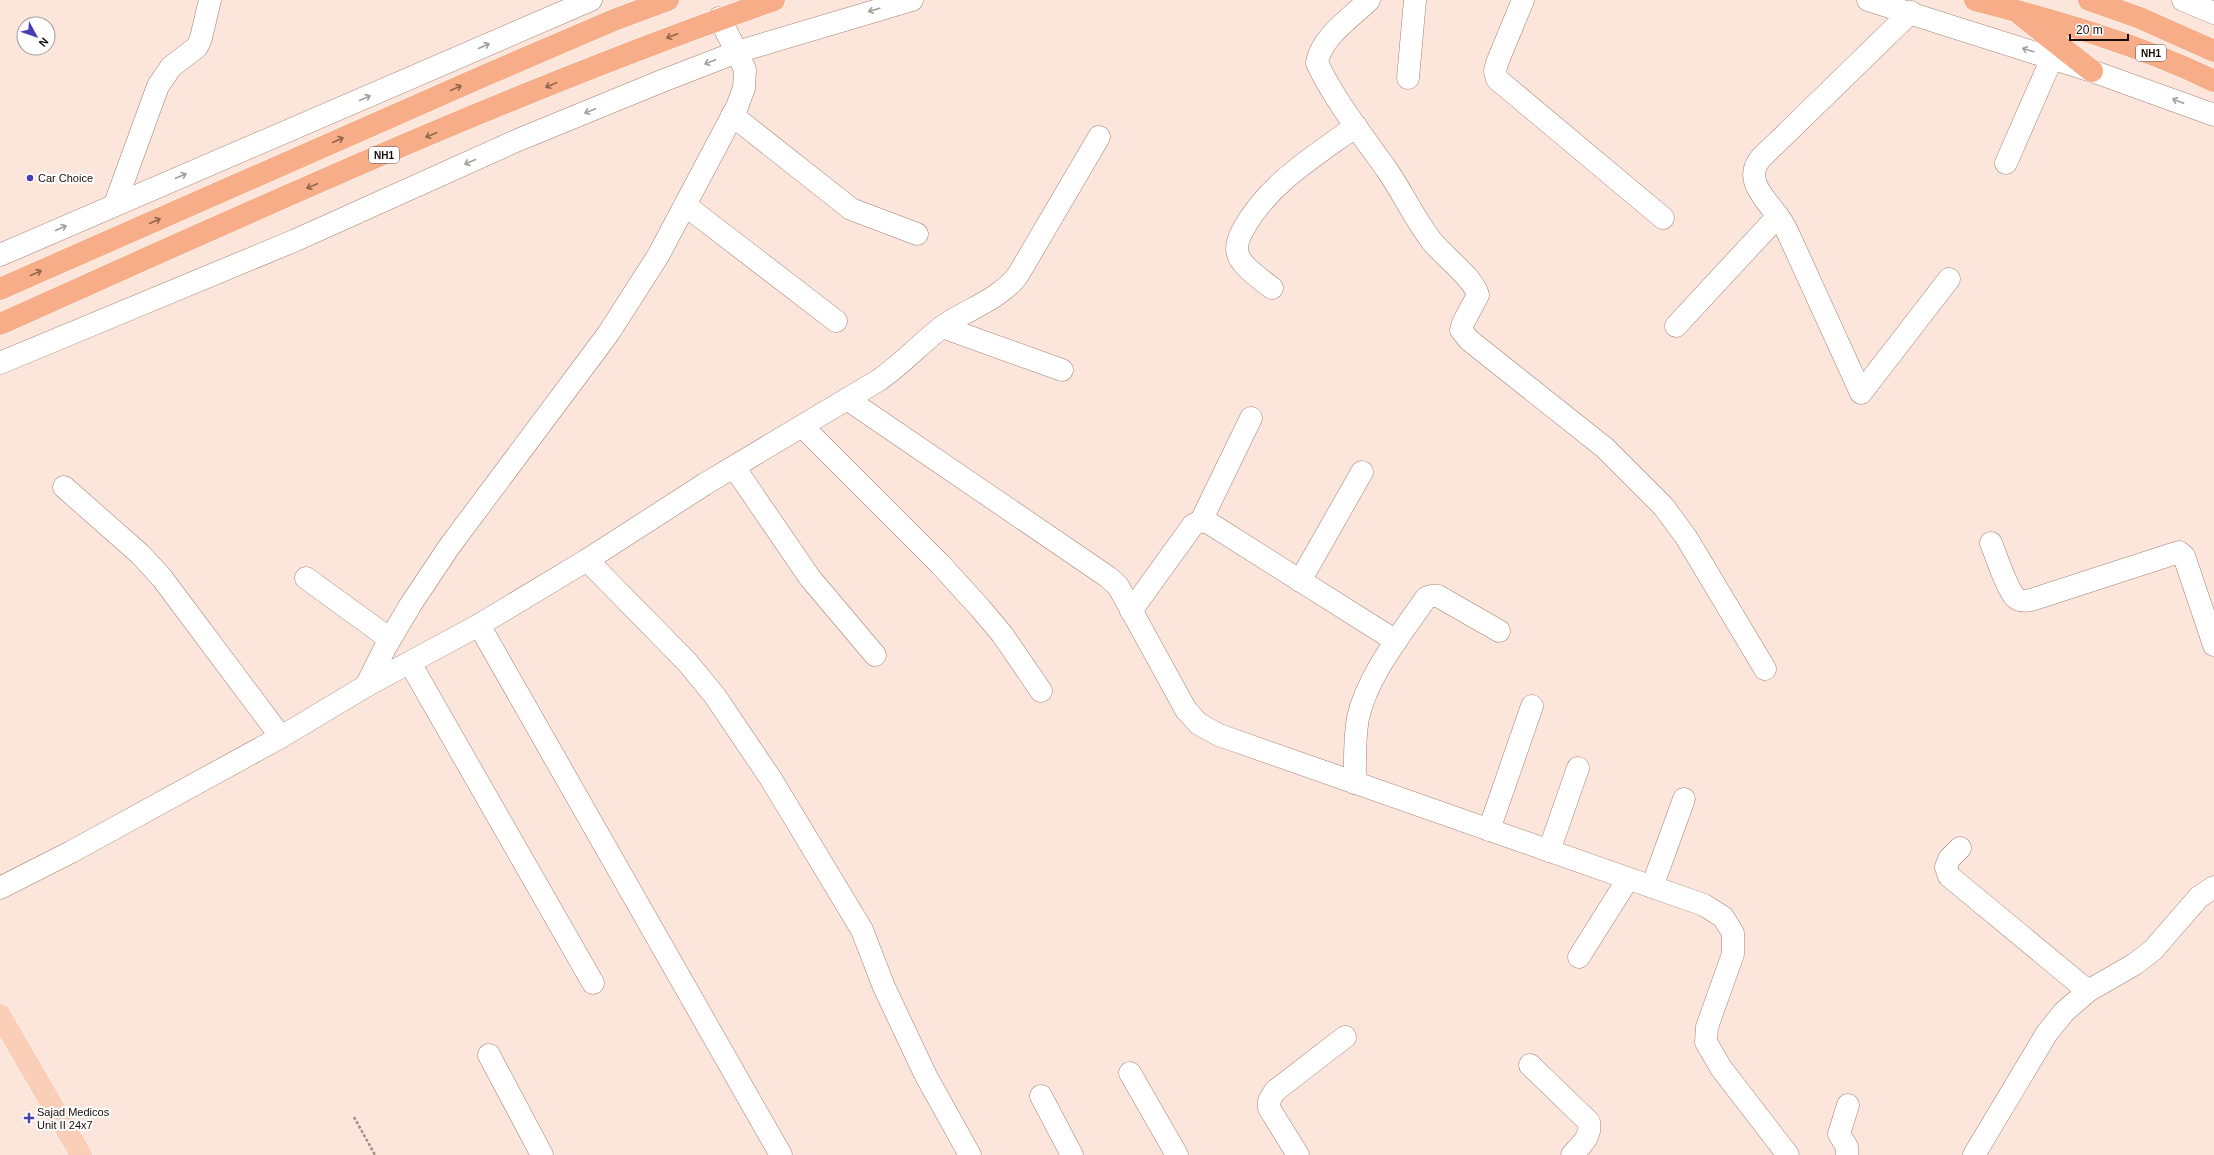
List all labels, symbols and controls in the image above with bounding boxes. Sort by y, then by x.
one-way arrow [868,7,881,15]
north arrow [16,16,56,56]
scale bar [2070,16,2128,42]
text: 20 m [2076,23,2103,37]
one-way arrow [666,33,678,41]
text: N [36,36,51,49]
one-way arrow [477,42,489,49]
road number: NH1 [2136,45,2166,61]
one-way arrow [2022,46,2035,53]
one-way arrow [705,59,717,67]
one-way arrow [545,81,557,89]
one-way arrow [450,83,462,91]
one-way arrow [358,94,370,102]
one-way arrow [2172,97,2184,105]
one-way arrow [584,107,596,115]
one-way arrow [426,132,438,140]
one-way arrow [331,136,343,143]
road number: NH1 [369,147,399,163]
one-way arrow [465,159,477,166]
place label: Car Choice [38,172,93,184]
one-way arrow [174,172,186,180]
marker: Car Choice [25,173,35,183]
one-way arrow [306,183,318,191]
one-way arrow [148,217,160,224]
one-way arrow [55,224,67,231]
one-way arrow [29,269,41,276]
place label: Sajad Medicos Unit II 24x7 [37,1106,110,1131]
marker: Sajad Medicos Unit II 24x7 [24,1113,34,1123]

